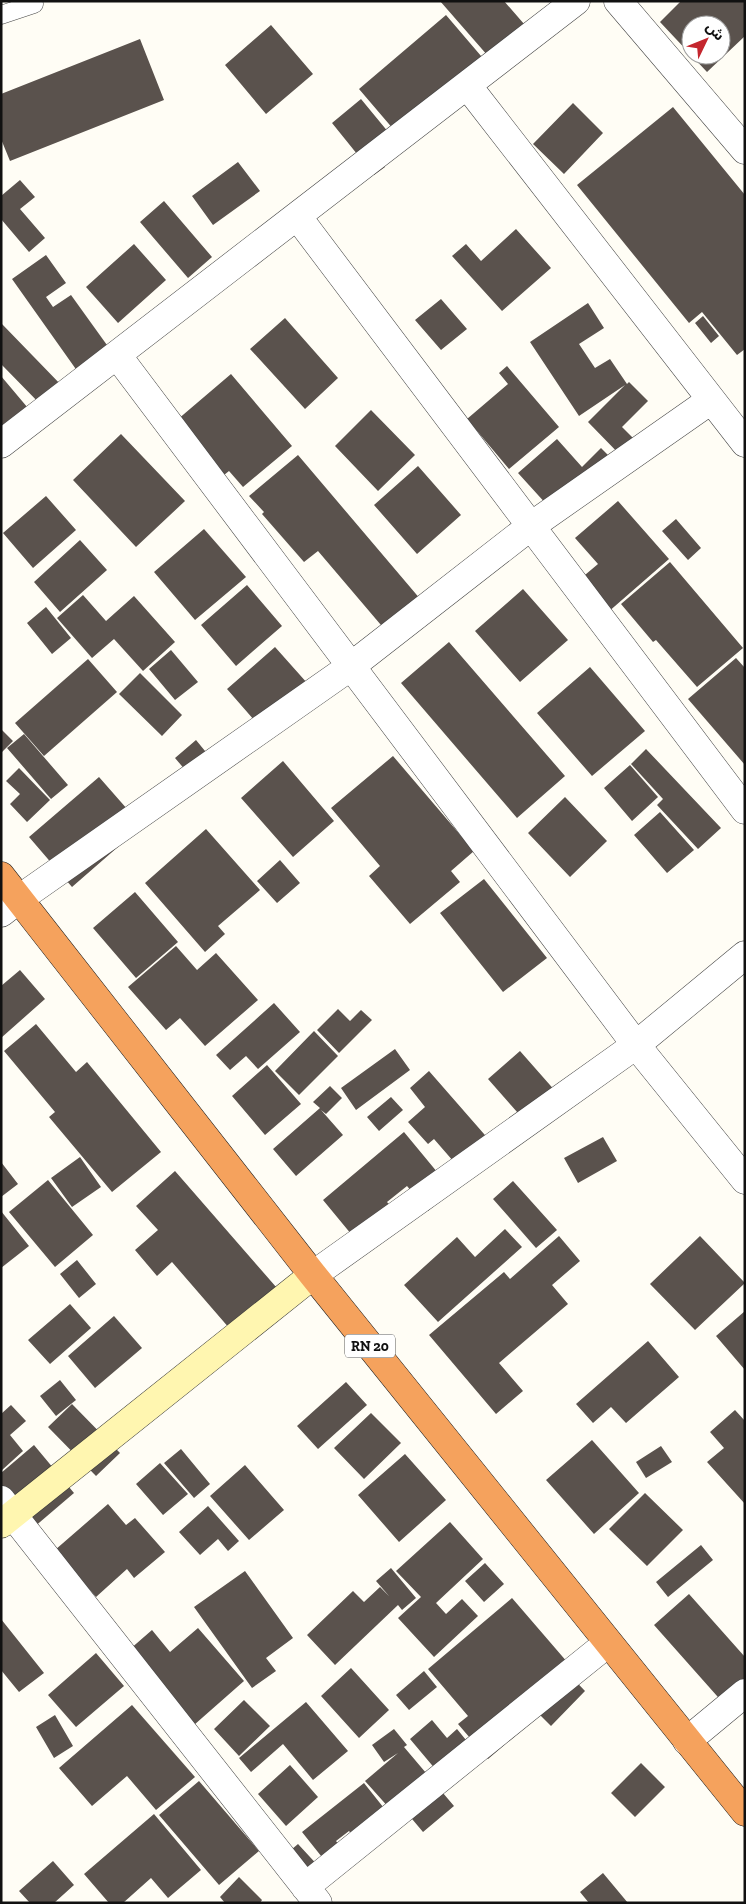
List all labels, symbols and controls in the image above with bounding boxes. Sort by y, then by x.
north arrow [681,15,731,65]
text: ش [702,19,728,44]
road number: RN 20 [345,1334,395,1358]

